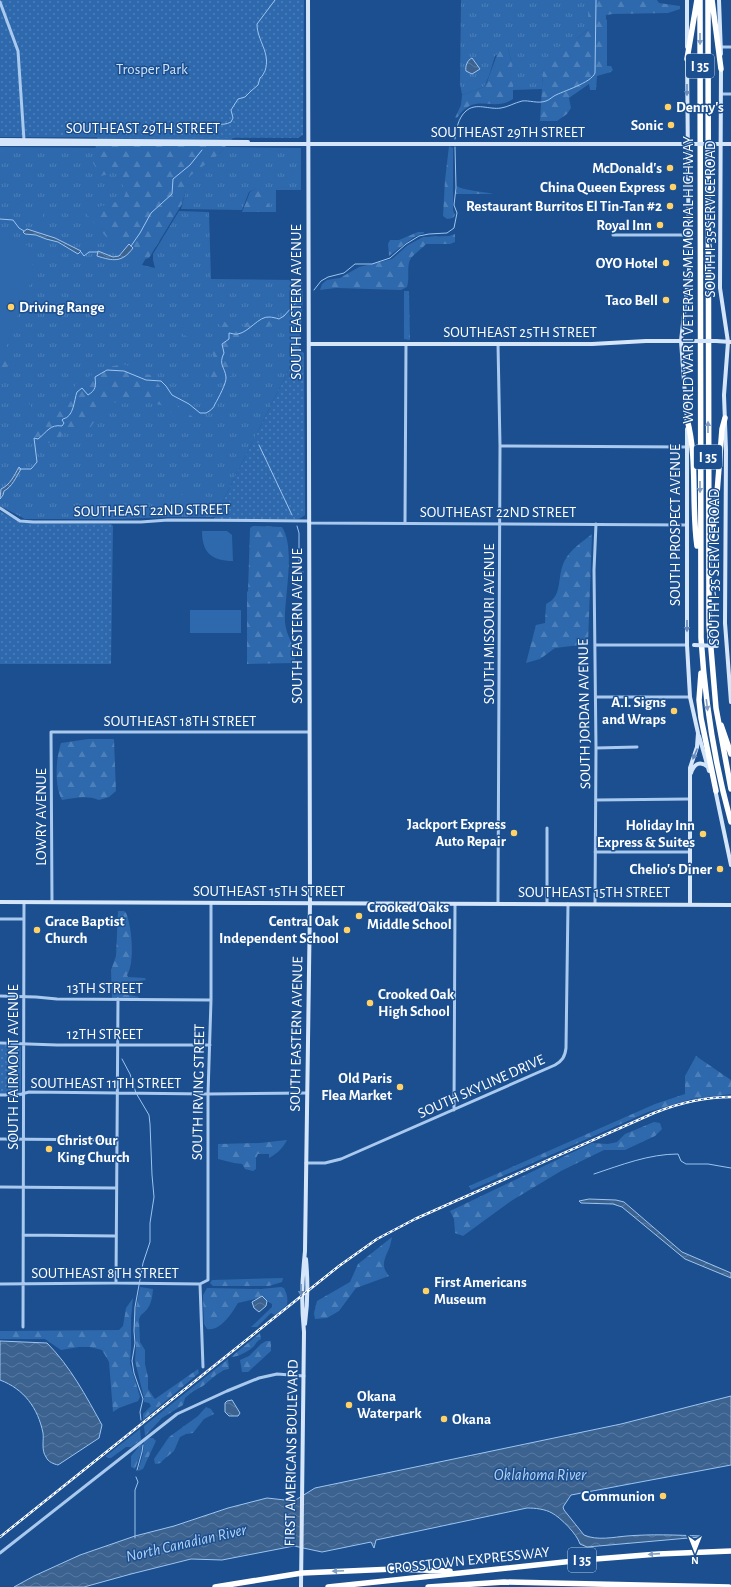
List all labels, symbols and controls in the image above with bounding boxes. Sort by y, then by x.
one-way arrow [697,33,703,46]
road number: I 35 [686,54,714,78]
park label: Trosper Park [116,62,188,77]
one-way arrow [684,84,690,97]
place label: Denny's [676,100,724,115]
marker: Denny's [663,102,673,112]
place label: Sonic [631,118,663,133]
marker: Sonic [666,120,676,130]
street label: SOUTHEAST 29TH STREET [66,121,221,136]
street label: SOUTHEAST 29TH STREET [431,125,586,140]
street label: WORLD WAR I VETERANS MEMORIAL HIGHWAY [681,136,696,424]
street label: SOUTH I-35 SERVICE ROAD [703,140,718,298]
place label: McDonald's [592,161,662,176]
marker: McDonald's [665,163,675,173]
place label: China Queen Express [540,180,665,195]
marker: China Queen Express [668,182,678,192]
place label: Restaurant Burritos El Tin-Tan #2 [466,199,662,214]
marker: Restaurant Burritos El Tin-Tan #2 [665,201,675,211]
place label: Royal Inn [596,218,652,233]
marker: Royal Inn [655,220,665,230]
street label: SOUTH EASTERN AVENUE [289,224,304,380]
place label: OYO Hotel [596,256,658,271]
marker: OYO Hotel [661,258,671,268]
place label: Taco Bell [605,293,658,308]
marker: Taco Bell [661,295,671,305]
place label: Driving Range [19,300,104,315]
marker: Driving Range [6,302,16,312]
street label: SOUTHEAST 25TH STREET [443,325,597,340]
one-way arrow [705,420,711,433]
street label: SOUTH PROSPECT AVENUE [668,444,683,606]
road number: I 35 [694,445,722,469]
one-way arrow [697,481,703,494]
street label: SOUTH I-35 SERVICE ROAD [707,488,722,646]
street label: SOUTHEAST 22ND STREET [74,502,231,519]
street label: SOUTHEAST 22ND STREET [420,505,577,520]
street label: SOUTH MISSOURI AVENUE [482,544,497,704]
street label: SOUTH EASTERN AVENUE [290,548,305,704]
one-way arrow [684,620,690,633]
street label: SOUTH JORDAN AVENUE [576,639,593,789]
place label: A.I. Signs and Wraps [602,695,666,727]
one-way arrow [704,699,710,711]
marker: A.I. Signs and Wraps [669,706,679,716]
street label: SOUTHEAST 18TH STREET [104,714,257,729]
one-way arrow [691,748,698,760]
street label: LOWRY AVENUE [34,768,49,866]
place label: Jackport Express Auto Repair [407,817,507,849]
place label: Holiday Inn Express & Suites [597,818,695,850]
marker: Jackport Express Auto Repair [509,828,519,838]
marker: Holiday Inn Express & Suites [698,829,708,839]
place label: Chelio's Diner [629,862,713,877]
marker: Chelio's Diner [715,864,725,874]
street label: SOUTHEAST 15TH STREET [193,884,346,899]
street label: SOUTHEAST 15TH STREET [518,885,671,900]
place label: Crooked Oaks Middle School [367,900,452,932]
marker: Crooked Oaks Middle School [354,911,364,921]
place label: Grace Baptist Church [45,914,125,946]
place label: Central Oak Independent School [219,914,340,946]
marker: Grace Baptist Church [32,925,42,935]
marker: Central Oak Independent School [342,925,352,935]
street label: SOUTH EASTERN AVENUE [288,956,305,1112]
street label: 13TH STREET [67,981,144,996]
street label: SOUTH FAIRMONT AVENUE [6,984,21,1150]
place label: Crooked Oak High School [378,987,455,1019]
marker: Crooked Oak High School [365,998,375,1008]
street label: SOUTH IRVING STREET [190,1023,207,1160]
street label: 12TH STREET [67,1027,144,1042]
street label: SOUTH SKYLINE DRIVE [416,1052,547,1121]
place label: Old Paris Flea Market [321,1071,392,1103]
street label: SOUTHEAST 11TH STREET [31,1076,182,1091]
marker: Old Paris Flea Market [395,1082,405,1092]
place label: Christ Our King Church [57,1133,130,1165]
marker: Christ Our King Church [44,1144,54,1154]
street label: SOUTHEAST 8TH STREET [31,1266,179,1281]
place label: First Americans Museum [434,1275,527,1307]
one-way arrow [298,1284,304,1297]
marker: First Americans Museum [421,1286,431,1296]
street label: FIRST AMERICANS BOULEVARD [282,1359,301,1547]
place label: Okana Waterpark [357,1389,422,1421]
marker: Okana Waterpark [344,1400,354,1410]
place label: Okana [452,1412,491,1427]
marker: Okana [439,1414,449,1424]
water label: Oklahoma River [494,1467,587,1483]
place label: Communion [581,1489,655,1504]
marker: Communion [658,1491,668,1501]
water label: North Canadian River [124,1521,249,1565]
north arrow [675,1531,715,1571]
street label: CROSSTOWN EXPRESSWAY [386,1544,551,1577]
road number: I 35 [568,1548,596,1572]
one-way arrow [648,1551,660,1558]
text: N [691,1555,699,1566]
one-way arrow [332,1568,344,1575]

